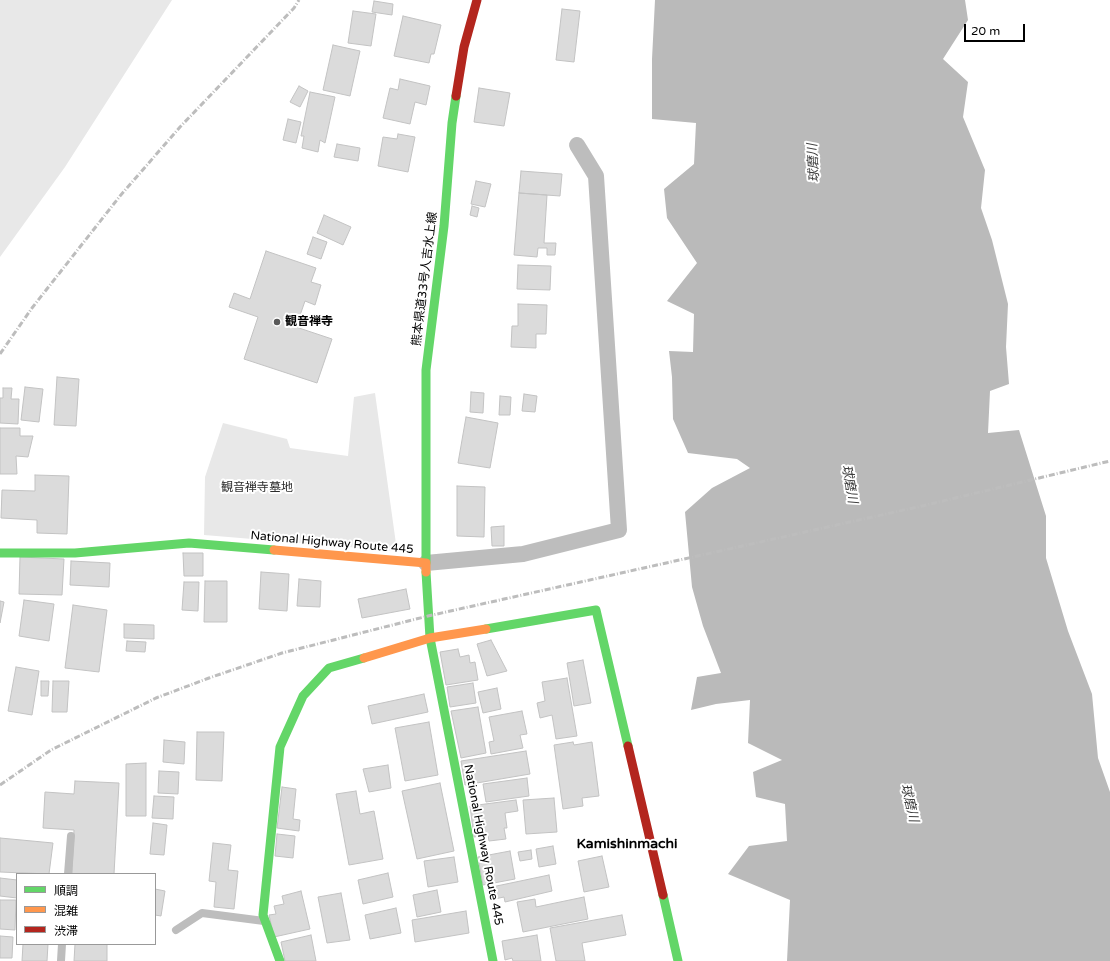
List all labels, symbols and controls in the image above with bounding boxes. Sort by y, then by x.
scale bar [966,16,1027,42]
text: 20 m [971,24,1000,38]
water label: 球磨川 [805,143,823,183]
street label: 熊本県道33号人吉水上線 [410,211,440,347]
place label: 観音禅寺 [285,315,333,329]
marker: 観音禅寺 [272,317,282,327]
water label: 球磨川 [838,463,860,505]
park label: 観音禅寺墓地 [221,481,293,495]
street label: National Highway Route 445 [250,529,414,557]
street label: National Highway Route 445 [460,763,506,927]
water label: 球磨川 [897,782,921,824]
district label: Kamishinmachi [576,836,678,852]
legend [16,873,156,945]
text: 順調 [54,884,78,898]
text: 混雑 [54,904,78,918]
text: 渋滞 [54,924,78,938]

